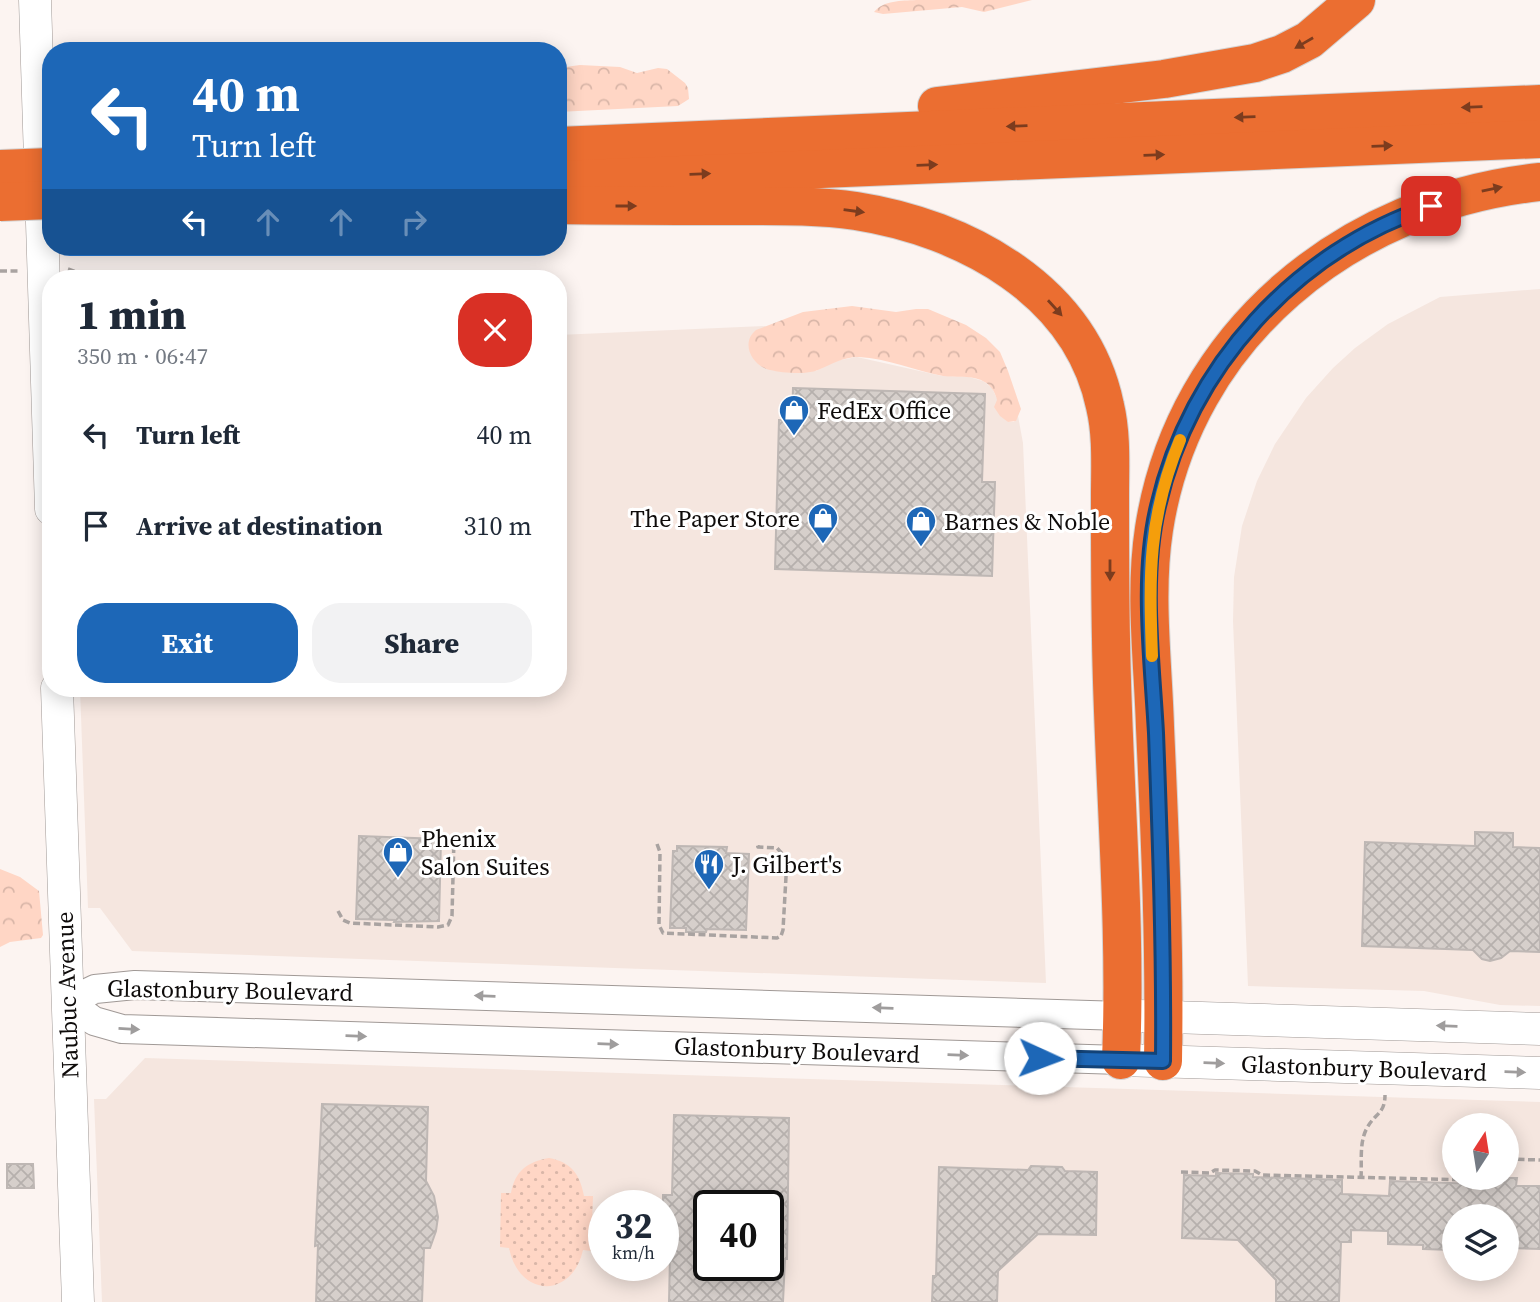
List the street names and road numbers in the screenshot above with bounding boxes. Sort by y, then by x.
street label: Naubuc Avenue [48,911,86,1079]
street label: Glastonbury Boulevard [107,971,354,1009]
street label: Glastonbury Boulevard [674,1029,921,1071]
street label: Glastonbury Boulevard [1241,1047,1488,1089]

